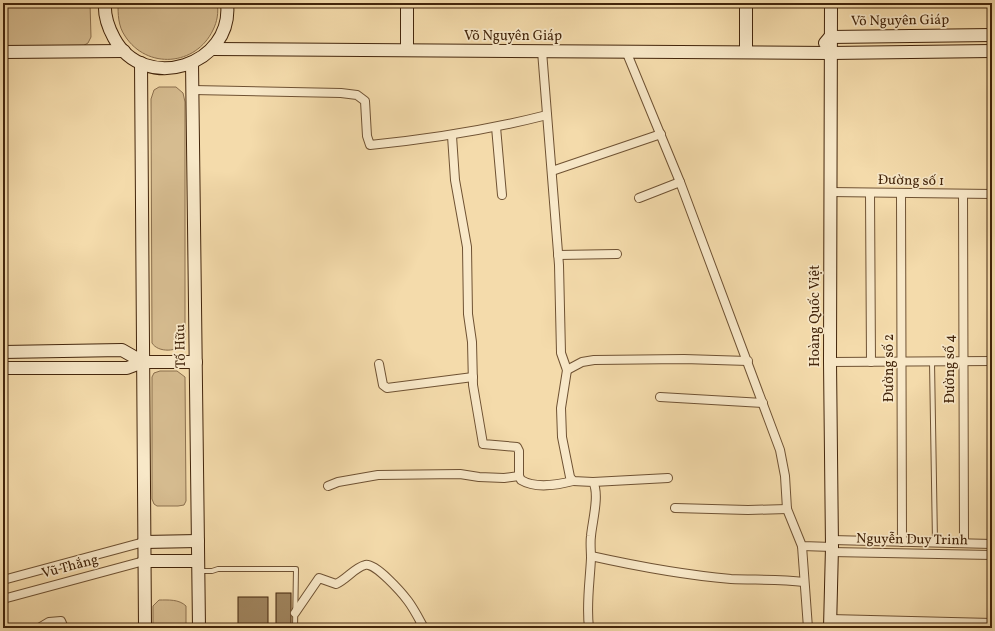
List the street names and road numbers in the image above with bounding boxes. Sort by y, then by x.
street label: Võ Nguyên Giáp [851,11,949,31]
street label: Võ Nguyên Giáp [464,27,562,46]
street label: Đường số 1 [878,171,944,191]
street label: Hoàng Quốc Việt [806,265,825,367]
street label: Tố Hữu [171,324,191,368]
street label: Đường số 2 [880,334,899,402]
street label: Đường số 4 [941,334,960,404]
street label: Nguyễn Duy Trinh [856,530,968,550]
street label: Vũ Thắng [40,550,100,584]

